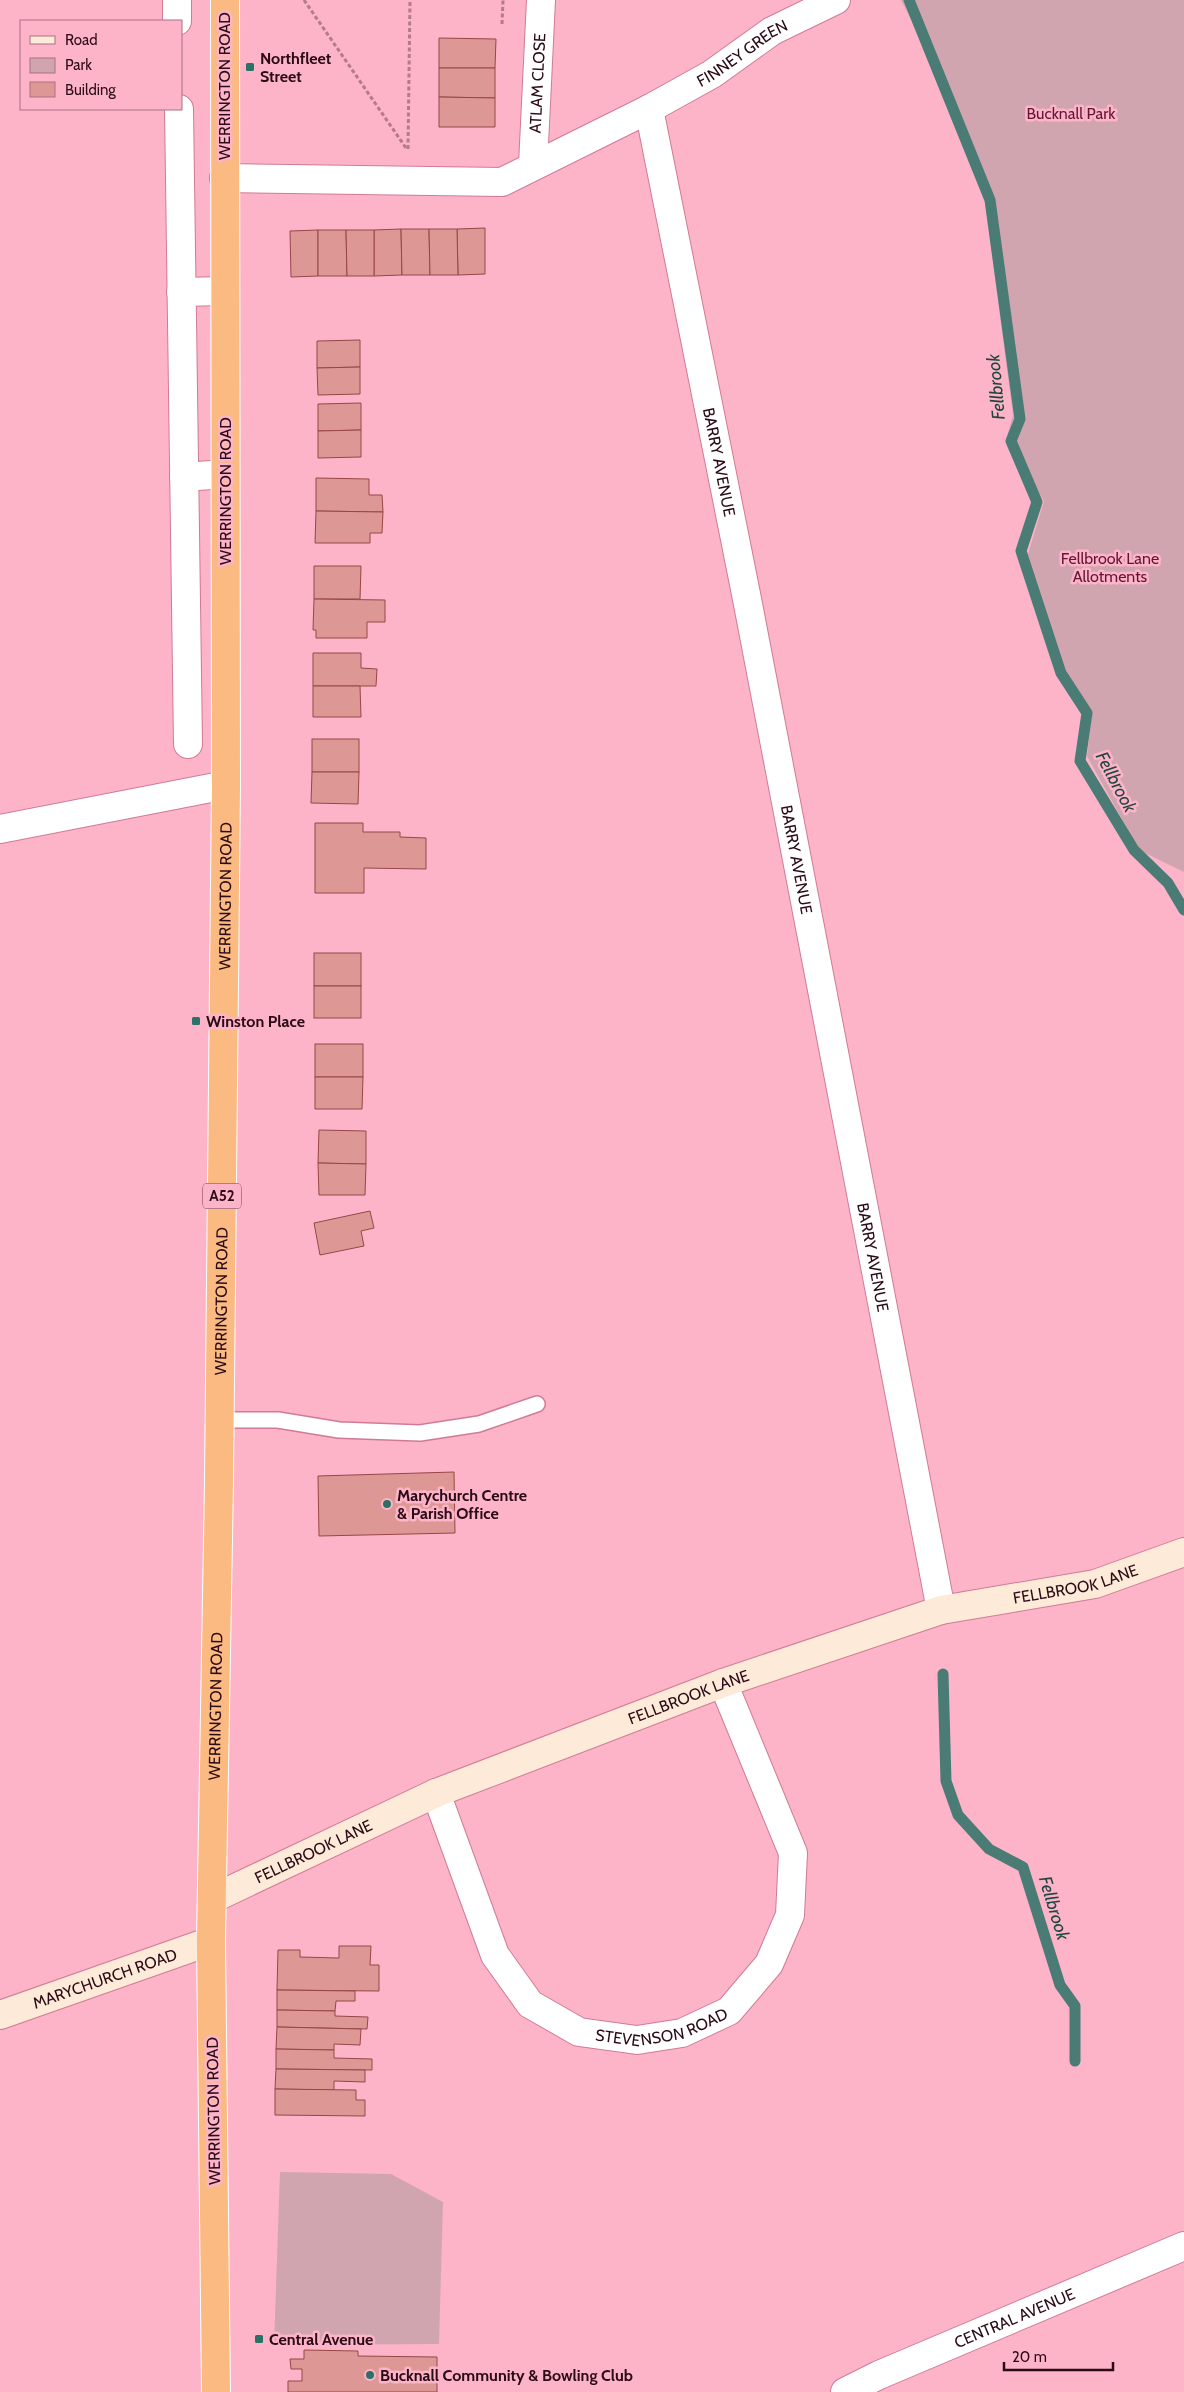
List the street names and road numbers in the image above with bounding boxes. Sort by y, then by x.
street label: WERRINGTON ROAD [215,12,234,160]
street label: FINNEY GREEN [693,16,791,91]
street label: ATLAM CLOSE [526,33,549,134]
street label: BARRY AVENUE [699,406,739,518]
street label: WERRINGTON ROAD [216,417,235,565]
street label: BARRY AVENUE [777,803,816,916]
street label: WERRINGTON ROAD [215,822,236,970]
road number: A52 [203,1184,241,1208]
street label: BARRY AVENUE [853,1201,893,1314]
street label: WERRINGTON ROAD [211,1227,232,1375]
street label: FELLBROOK LANE [1011,1560,1141,1608]
street label: WERRINGTON ROAD [205,1632,226,1780]
street label: FELLBROOK LANE [625,1666,752,1729]
street label: FELLBROOK LANE [252,1816,375,1887]
street label: MARYCHURCH ROAD [30,1945,180,2013]
street label: STEVENSON ROAD [594,2004,731,2050]
street label: WERRINGTON ROAD [203,2037,224,2185]
street label: CENTRAL AVENUE [951,2284,1078,2352]

